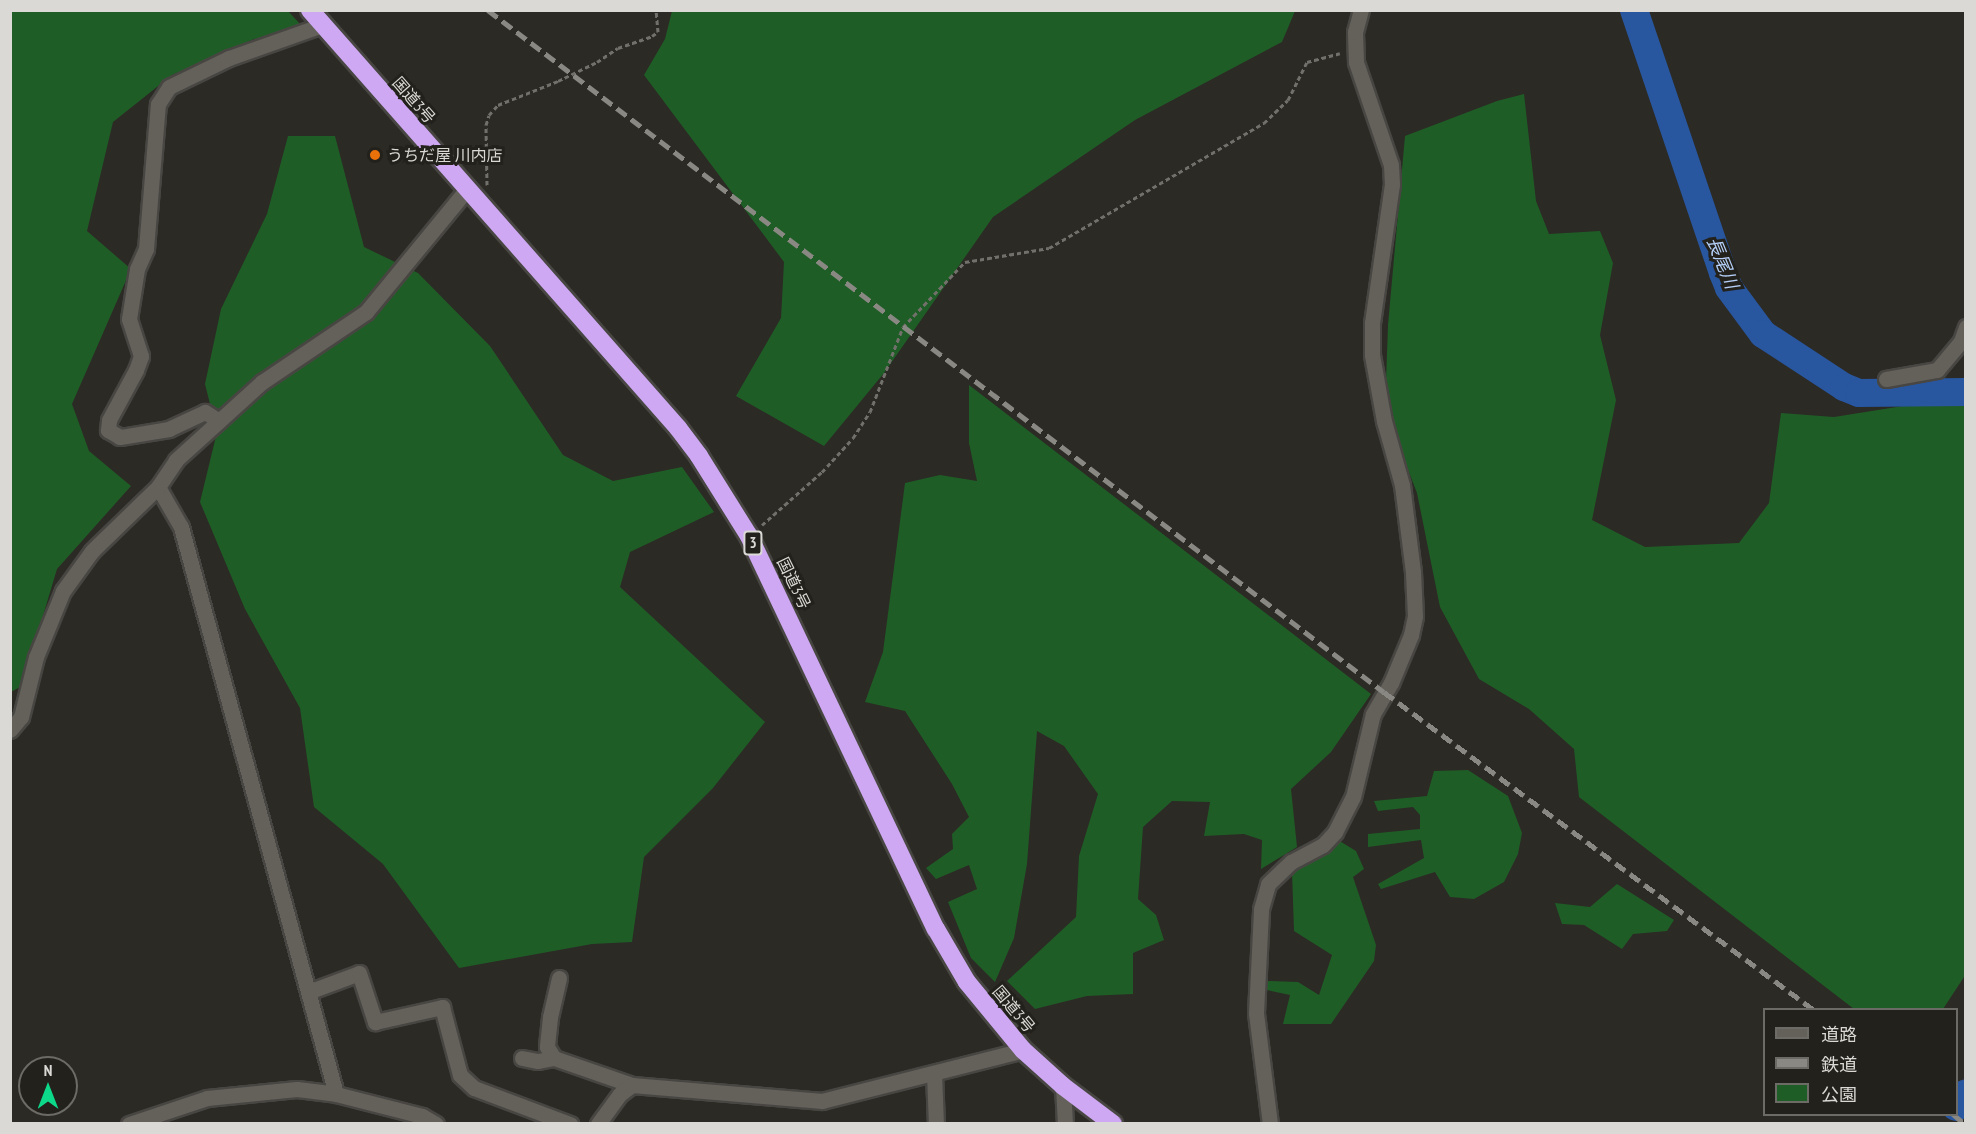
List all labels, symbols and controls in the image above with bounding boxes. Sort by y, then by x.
street label: 国道3号 [389,73,439,127]
place label: うちだ屋 川内店 [387,145,502,165]
marker: うちだ屋 川内店 [368,148,382,162]
water label: 長尾川 [1702,234,1742,292]
road number: 3 [742,531,764,555]
street label: 国道3号 [773,554,815,612]
street label: 国道3号 [989,982,1039,1036]
legend [1763,1008,1958,1116]
text: 道路 [1821,1023,1857,1046]
text: 鉄道 [1821,1053,1857,1076]
north arrow [18,1056,78,1116]
text: N [44,1060,52,1080]
text: 公園 [1821,1083,1857,1106]

